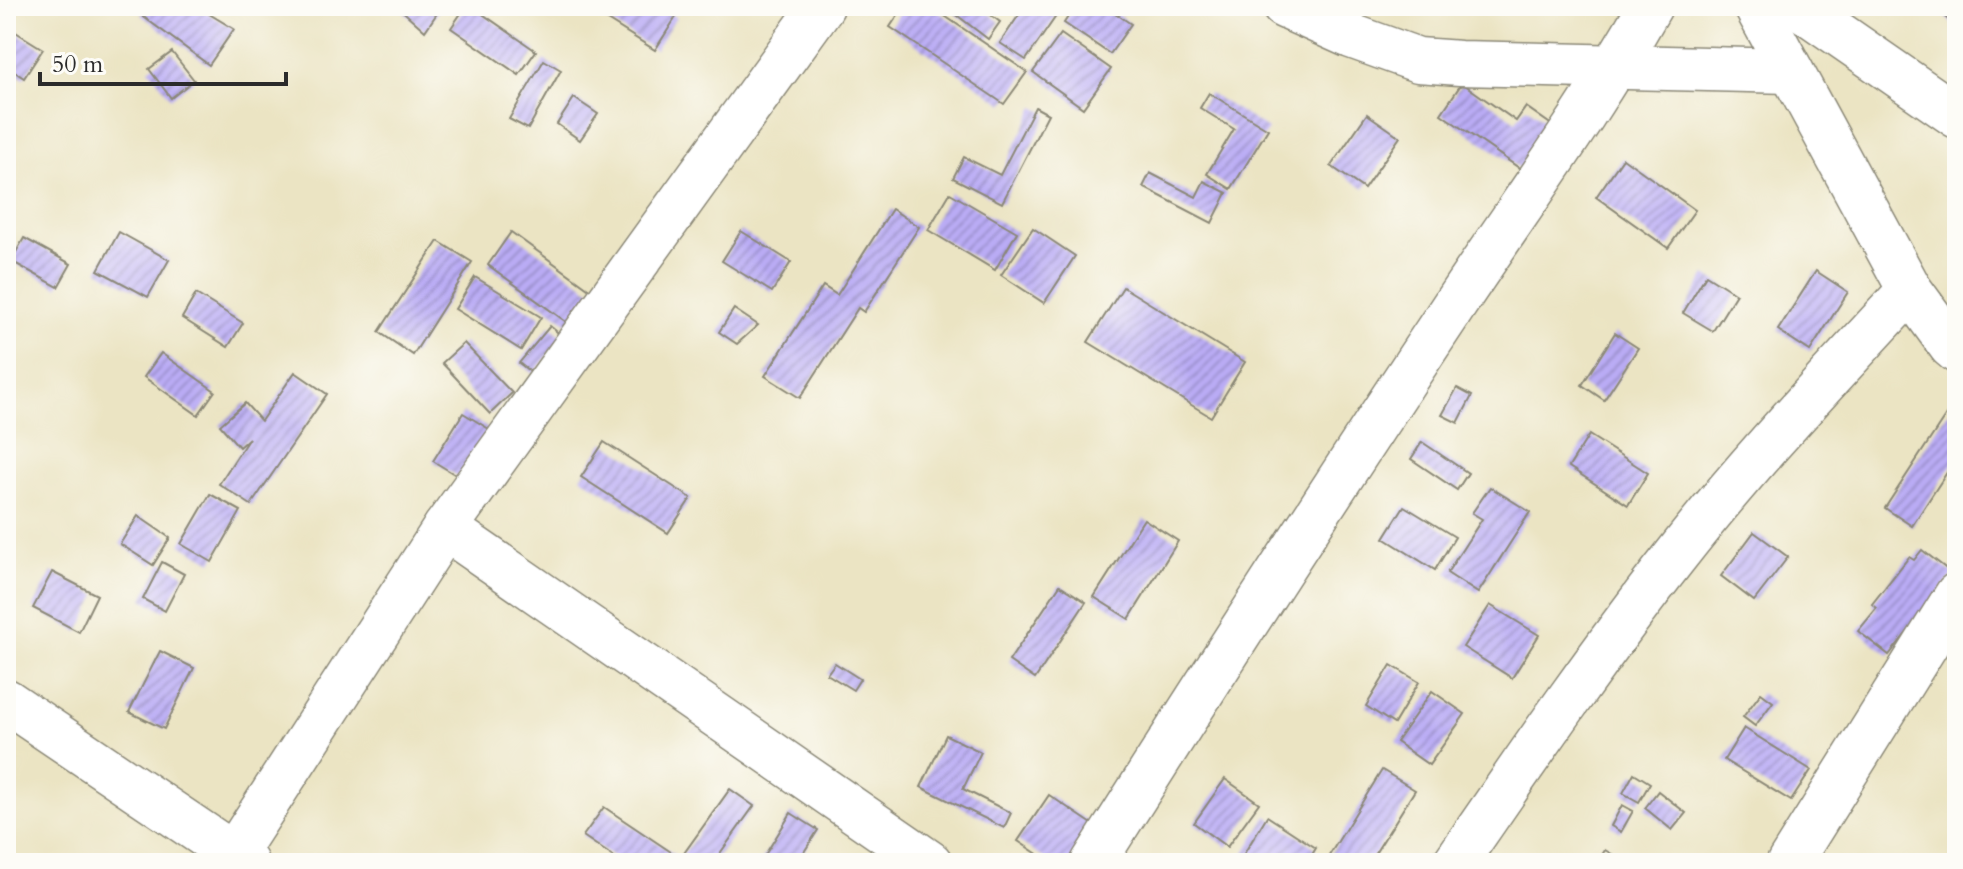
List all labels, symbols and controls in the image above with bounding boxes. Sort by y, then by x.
scale bar [40,36,286,86]
text: 50 m [52,48,104,81]

